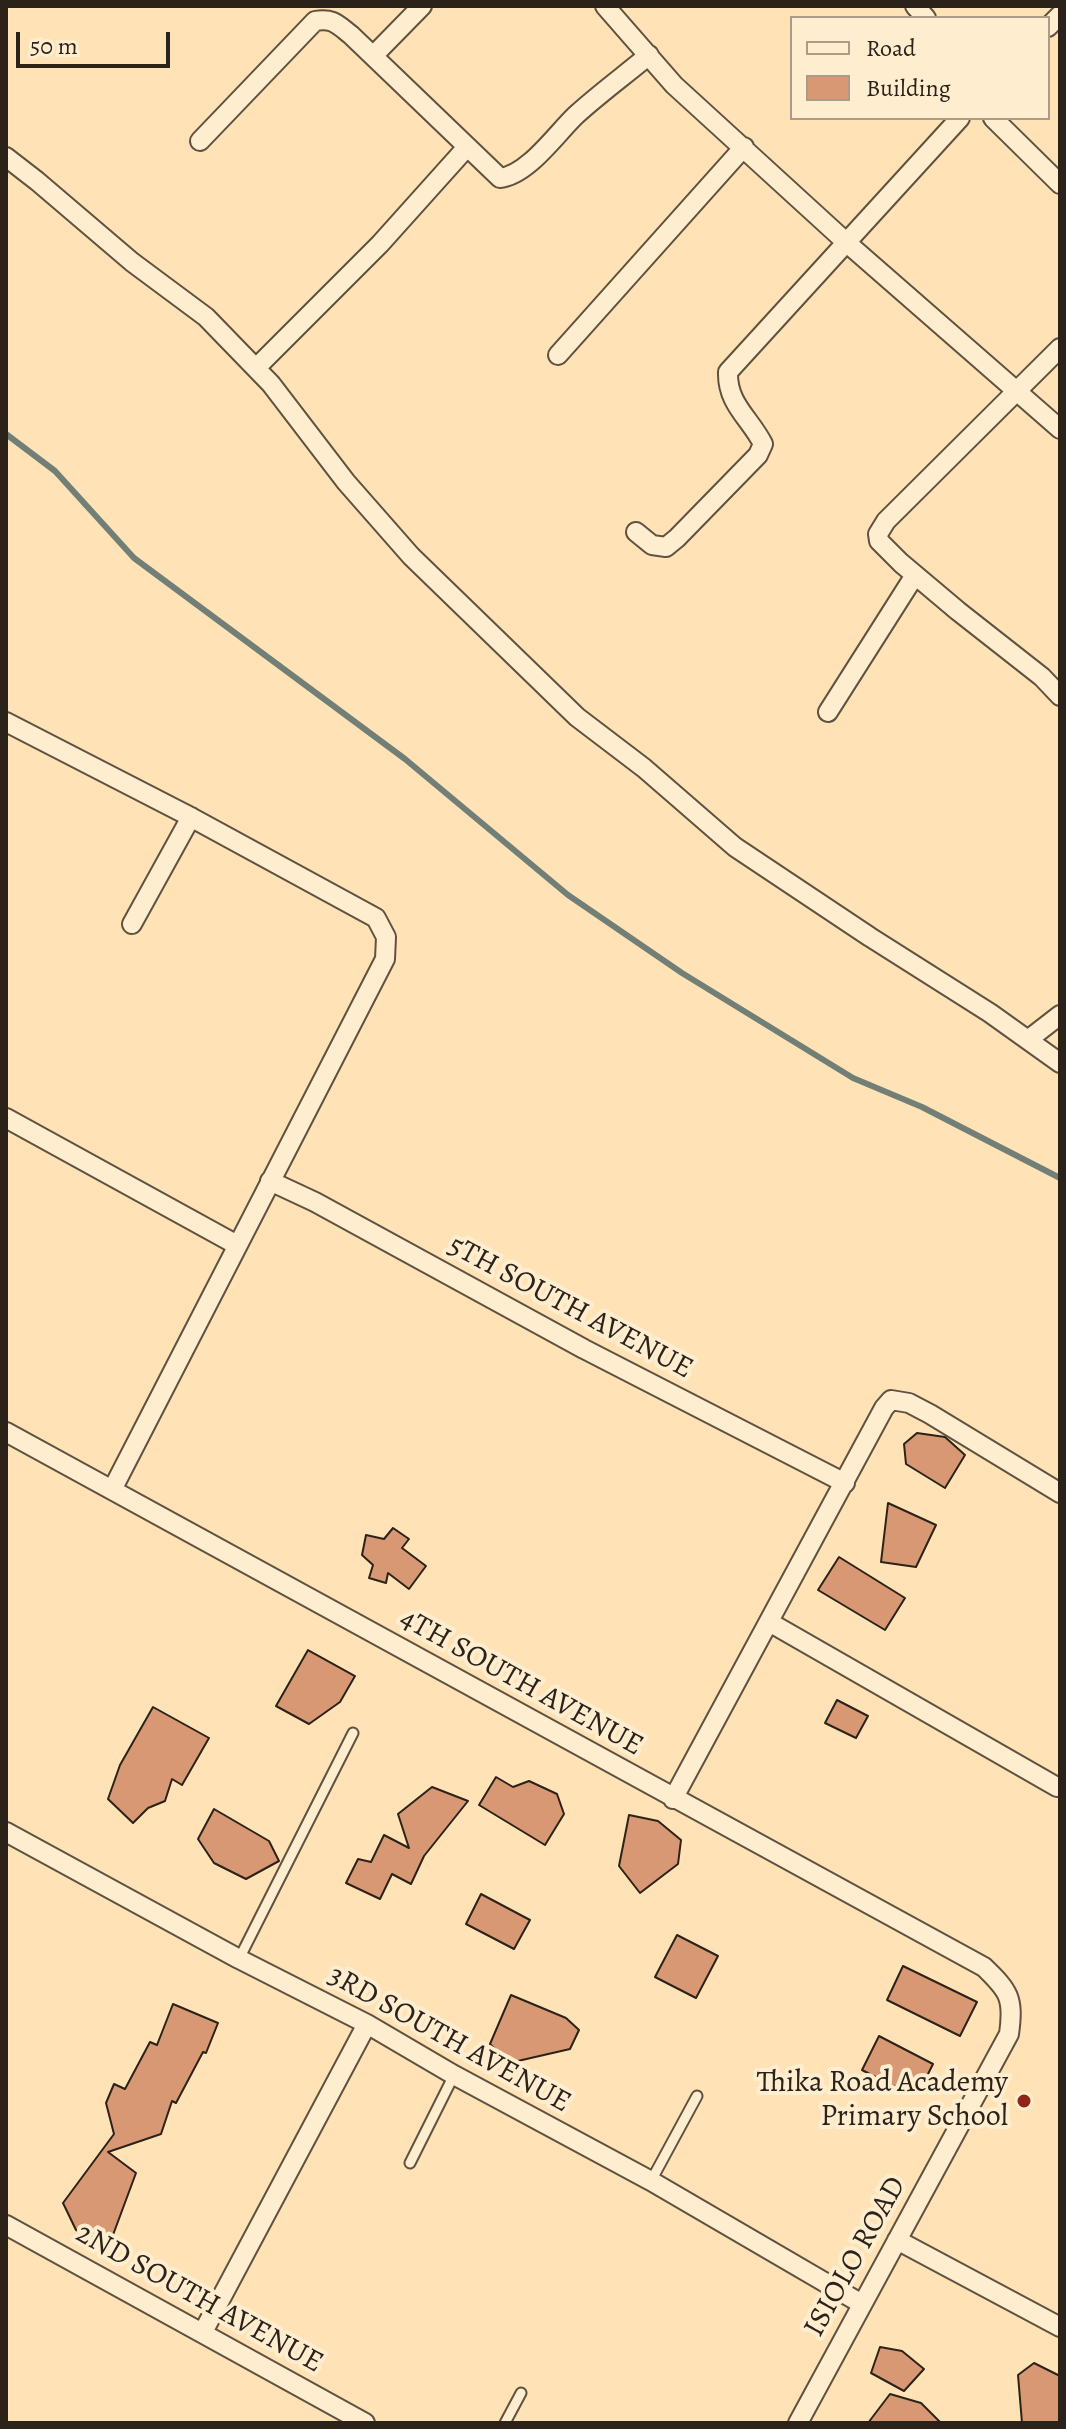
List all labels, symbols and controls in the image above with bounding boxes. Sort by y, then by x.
scale bar [20,16,174,66]
legend [790,16,1050,120]
text: 50 m [30,30,78,62]
text: Road [866,32,916,64]
text: Building [866,72,951,104]
street label: 5TH SOUTH AVENUE [442,1228,698,1388]
street label: 4TH SOUTH AVENUE [393,1601,649,1765]
street label: 3RD SOUTH AVENUE [321,1958,577,2122]
place label: Thika Road Academy Primary School [756,2066,1008,2136]
marker: Thika Road Academy Primary School [1015,2092,1033,2110]
street label: ISIOLO ROAD [797,2171,915,2343]
street label: 2ND SOUTH AVENUE [69,2216,329,2382]

